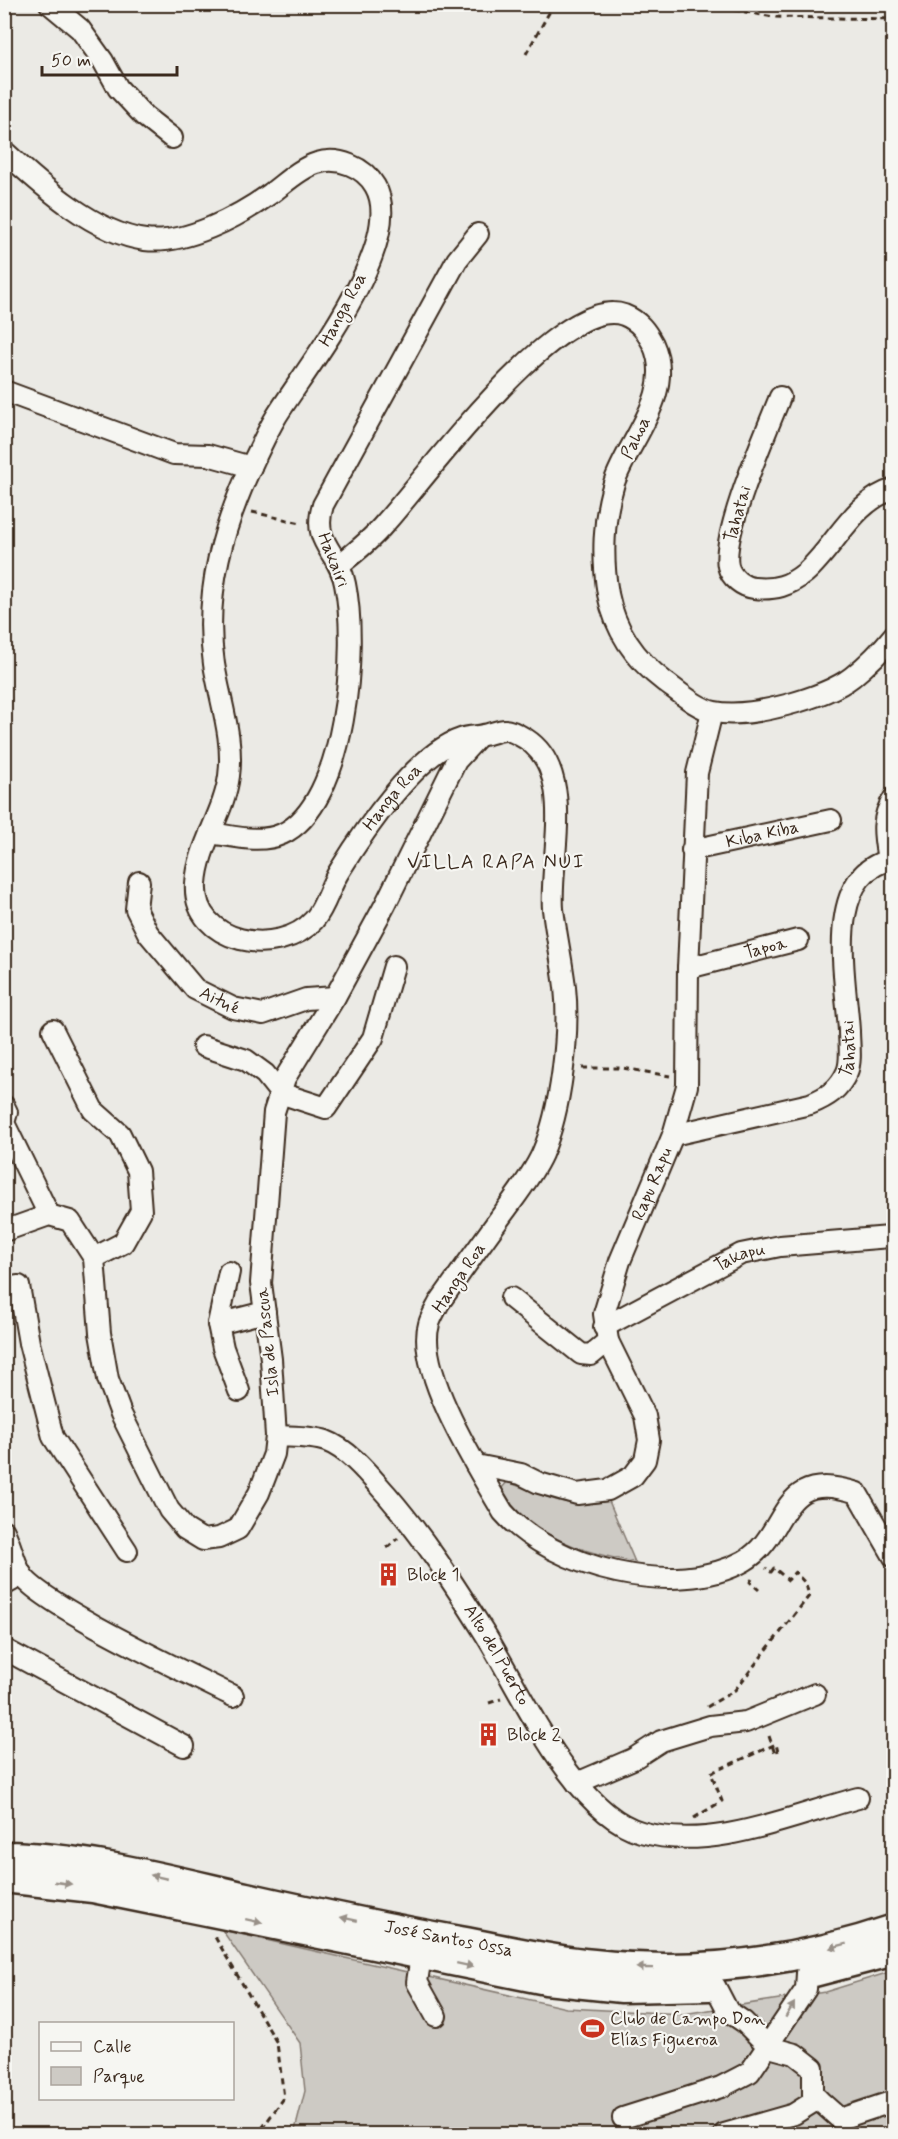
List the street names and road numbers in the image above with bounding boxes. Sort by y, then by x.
street label: Hanga Roa [314,269,373,352]
street label: Pahoa [615,413,657,463]
street label: Tahatai [719,483,757,545]
street label: Hakairi [311,529,355,591]
street label: Hanga Roa [357,759,427,836]
street label: Kiba Kiba [724,815,801,854]
street label: Tapoa [742,931,790,965]
street label: Aitué [195,981,240,1021]
street label: Tahatai [834,1019,862,1082]
street label: Rapu Rapu [626,1144,678,1224]
street label: Takapu [710,1237,767,1278]
street label: Hanga Roa [427,1238,492,1319]
street label: Isla de Pascua [250,1286,286,1398]
street label: Alto del Puerto [458,1600,535,1710]
street label: José Santos Ossa [382,1915,515,1963]

